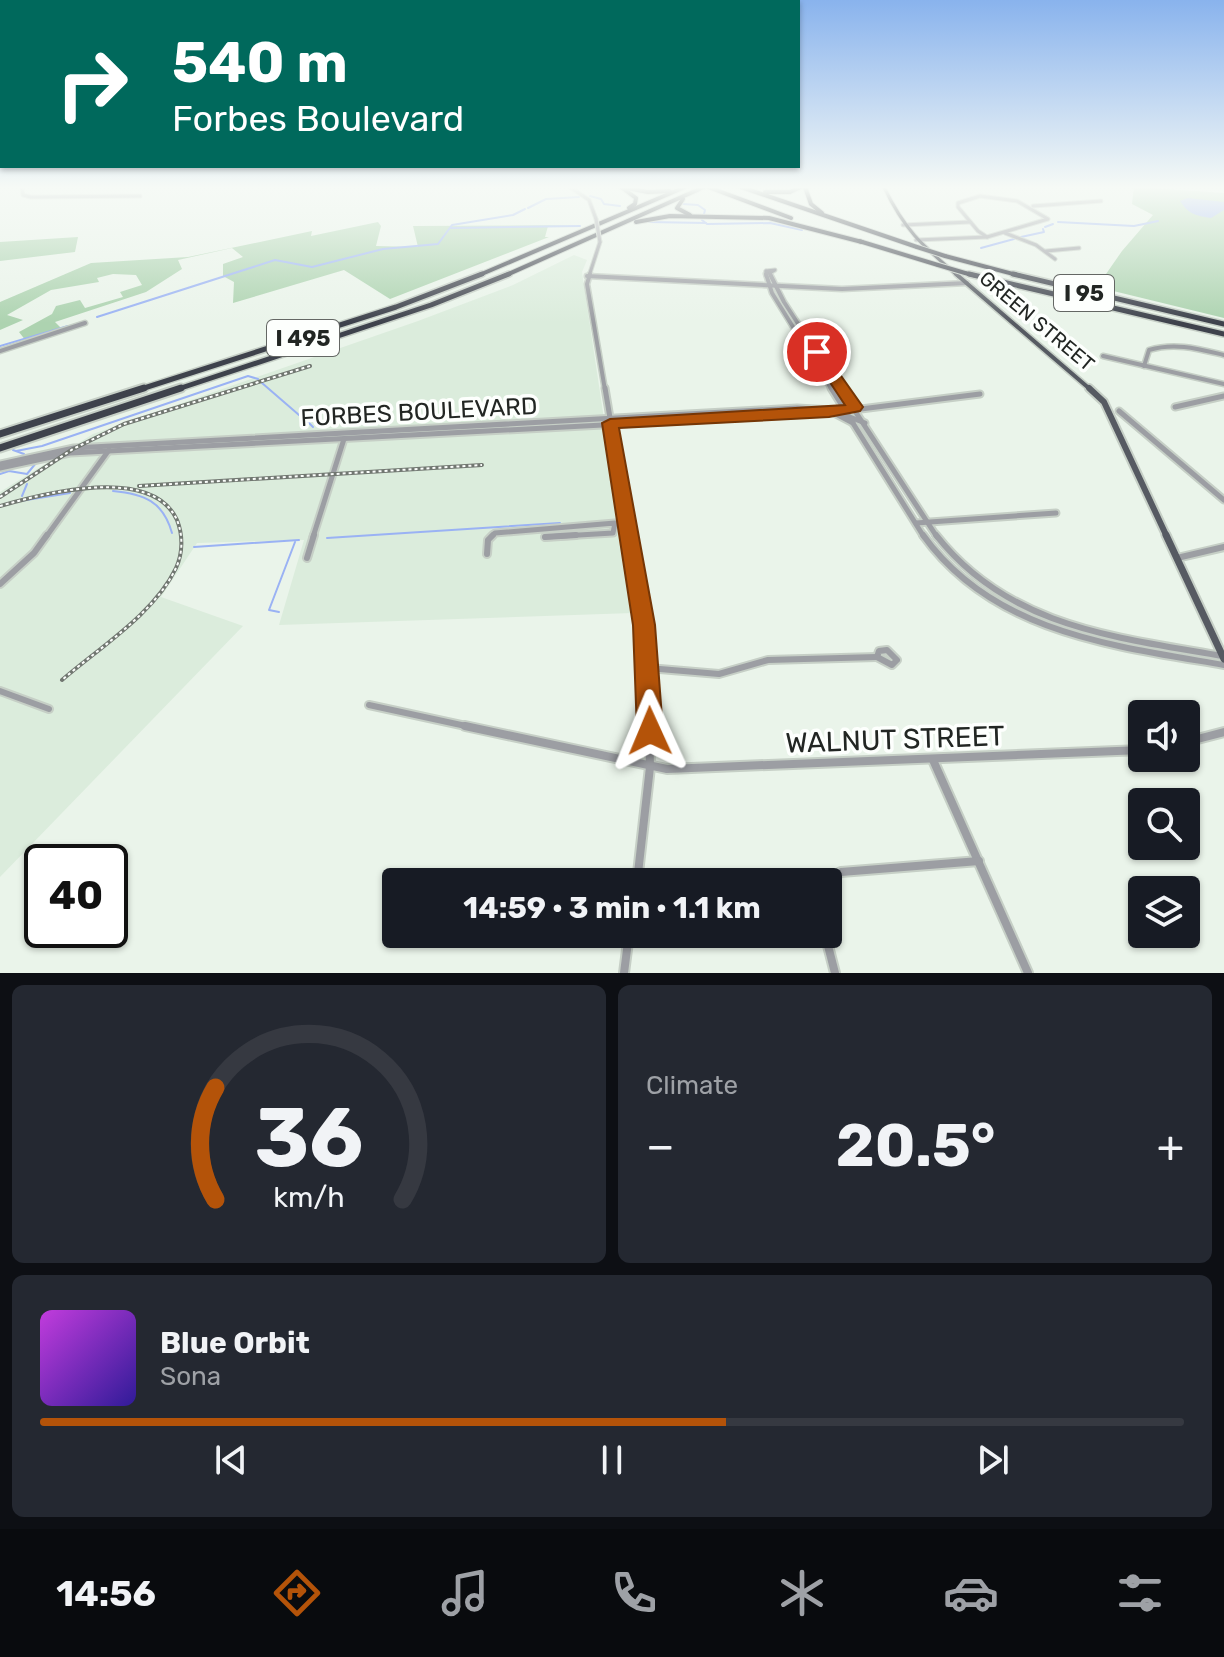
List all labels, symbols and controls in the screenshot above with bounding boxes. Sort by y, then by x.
text: 540 m [172,30,348,96]
icon: right [40,32,144,136]
text: Forbes Boulevard [172,97,464,140]
street label: GREEN STREET [975,266,1100,376]
road number: I 95 [1054,275,1114,311]
pin [783,318,851,386]
road number: I 495 [267,320,339,356]
icon: arrive [795,330,839,374]
street label: FORBES BOULEVARD [300,392,538,432]
position arrow [608,689,692,773]
map controls [1128,700,1200,948]
button: sound [1128,700,1200,772]
street label: WALNUT STREET [785,719,1005,760]
button: search [1128,788,1200,860]
speed limit sign: 40 [24,844,128,948]
button: layers [1128,876,1200,948]
text: 14:59 · 3 min · 1.1 km [463,890,761,926]
text: Climate [646,1070,738,1101]
text: 36 [255,1088,363,1187]
text: 20.5° [836,1110,996,1181]
text: − [646,1120,675,1172]
text: + [1157,1120,1184,1172]
text: km/h [273,1180,345,1214]
text: Blue Orbit [160,1325,310,1361]
text: Sona [160,1361,221,1392]
icon: previous [209,1438,253,1482]
icon: pause [590,1438,634,1482]
icon: next [971,1438,1015,1482]
icon: directions [269,1565,325,1621]
icon: music [437,1565,493,1621]
icon: phone [606,1565,662,1621]
icon: climate [774,1565,830,1621]
icon: car [943,1565,999,1621]
icon: filters [1112,1565,1168,1621]
text: 14:56 [56,1572,156,1615]

